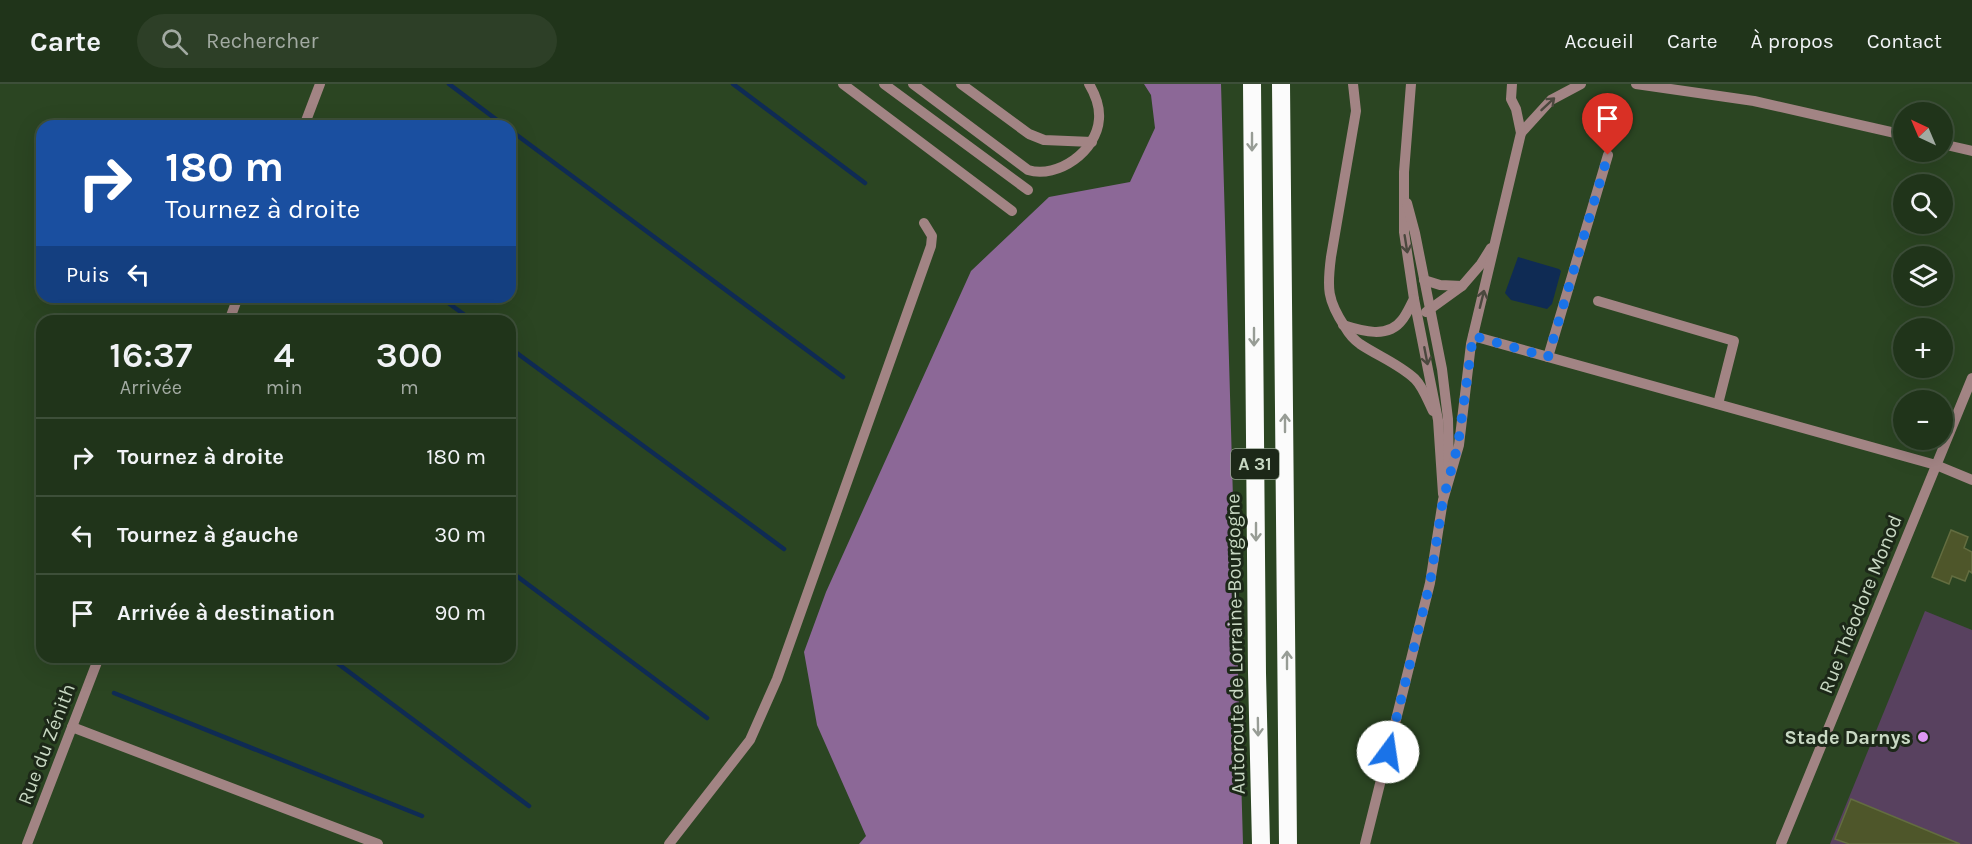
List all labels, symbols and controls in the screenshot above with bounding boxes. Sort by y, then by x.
search box [137,14,557,68]
text: Carte [30,25,101,58]
icon: search [158,25,191,58]
text: Rechercher [206,28,319,54]
text: Accueil [1565,29,1634,53]
text: Carte [1667,29,1718,53]
text: À propos [1751,29,1834,53]
text: Contact [1867,29,1942,53]
pin [1582,93,1633,155]
one-way arrow [1540,97,1555,111]
icon: arrive [1591,102,1624,135]
north arrow [1893,102,1953,162]
map controls [1893,102,1953,450]
one-way arrow [1246,132,1258,152]
text: 180 m [165,142,284,192]
icon: right [66,144,144,222]
button: search [1893,174,1953,234]
text: Tournez à droite [165,193,360,225]
one-way arrow [1400,233,1411,253]
button: layers [1893,246,1953,306]
icon: left [122,258,155,291]
text: Puis [66,262,110,288]
one-way arrow [1476,290,1488,309]
button: + [1893,318,1953,378]
one-way arrow [1248,327,1260,347]
text: 16:37 [109,334,192,376]
text: 4 [274,334,295,376]
text: 300 [376,334,443,376]
one-way arrow [1421,346,1432,365]
text: Arrivée [120,376,182,399]
text: min [266,376,303,399]
text: m [400,376,419,399]
button: − [1893,390,1953,450]
one-way arrow [1279,413,1291,433]
icon: right [66,441,99,474]
text: Tournez à droite [117,444,284,470]
text: 180 m [426,444,486,470]
road number: A 31 [1231,449,1279,479]
street label: Autoroute de Lorraine-Bourgogne [1221,493,1250,795]
street label: Rue Théodore Monod [1814,512,1907,697]
icon: left [66,519,99,552]
text: Tournez à gauche [117,522,298,548]
text: 30 m [434,522,486,548]
one-way arrow [1250,522,1262,542]
icon: arrive [66,597,99,630]
text: Arrivée à destination [117,600,335,626]
text: 90 m [434,600,486,626]
one-way arrow [1281,650,1293,670]
street label: Rue du Zénith [13,680,80,808]
one-way arrow [1252,717,1264,737]
position arrow [1356,720,1420,784]
place label: Stade Darnys [1784,726,1911,749]
marker: Stade Darnys [1916,730,1930,744]

